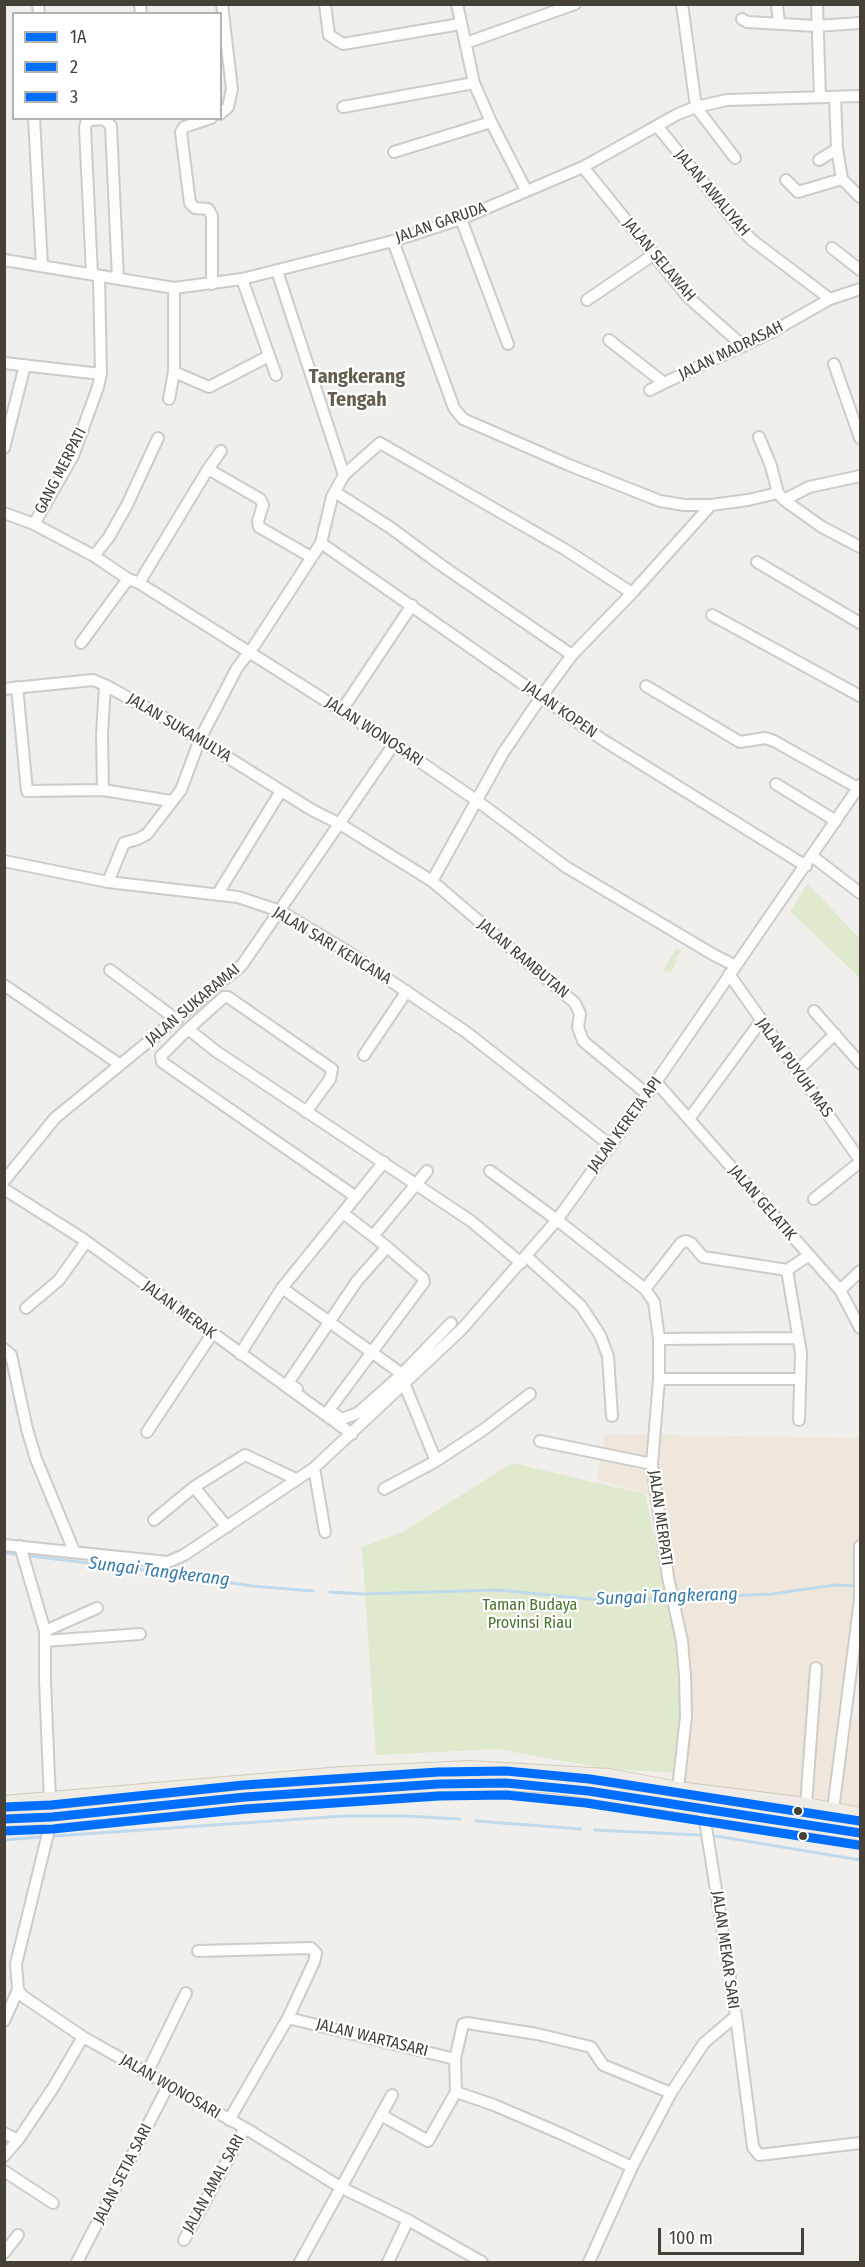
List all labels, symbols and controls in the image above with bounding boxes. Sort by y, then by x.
legend [12,12,222,120]
text: 1A [70,26,87,48]
text: 2 [70,56,78,78]
text: 3 [70,86,78,108]
street label: JALAN AWALIYAH [670,146,754,240]
street label: JALAN GARUDA [393,198,489,248]
street label: JALAN SELAWAH [619,214,699,306]
street label: JALAN MADRASAH [676,317,786,385]
district label: Tangkerang Tengah [309,365,405,412]
street label: GANG MERPATI [31,425,91,517]
street label: JALAN KOPEN [519,678,601,742]
street label: JALAN SUKAMULYA [123,689,235,767]
street label: JALAN WONOSARI [321,693,427,771]
street label: JALAN SARI KENCANA [269,903,395,989]
street label: JALAN RAMBUTAN [473,915,573,1003]
street label: JALAN SUKARAMAI [142,960,244,1050]
street label: JALAN PUYUH MAS [752,1015,836,1121]
street label: JALAN KERETA API [584,1073,666,1177]
street label: JALAN GELATIK [724,1162,800,1244]
street label: JALAN MERAK [138,1277,220,1343]
street label: JALAN MERPATI [644,1469,676,1567]
water label: Sungai Tangkerang [87,1553,231,1591]
water label: Sungai Tangkerang [596,1584,738,1610]
park label: Taman Budaya Provinsi Riau [483,1596,577,1634]
unlabelled marker [792,1805,804,1817]
unlabelled marker [797,1830,809,1842]
street label: JALAN MEKAR SARI [707,1890,743,2010]
street label: JALAN WARTASARI [314,2015,430,2061]
street label: JALAN WONOSARI [116,2051,224,2123]
street label: JALAN SETIA SARI [89,2121,157,2227]
street label: JALAN AMAL SARI [179,2131,249,2237]
scale bar [661,2216,806,2254]
text: 100 m [669,2227,713,2249]

